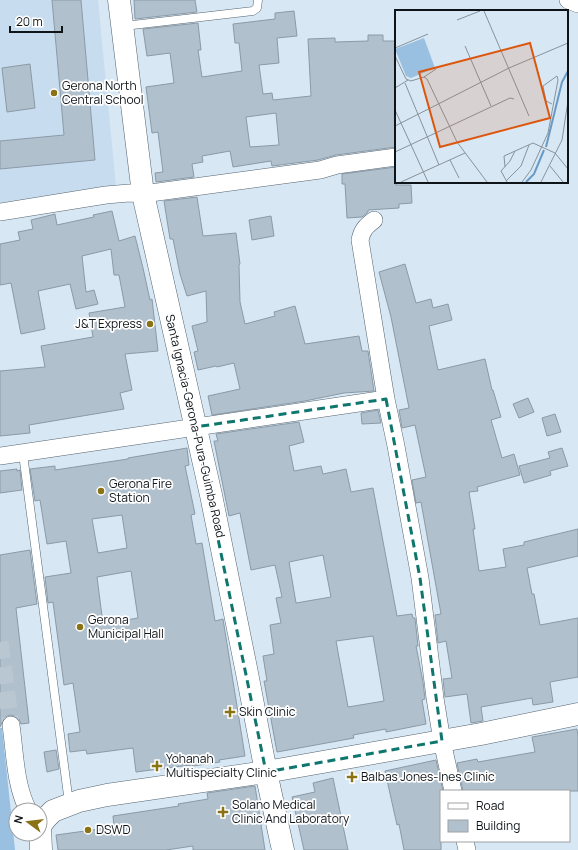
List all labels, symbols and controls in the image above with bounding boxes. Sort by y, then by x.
scale bar [10,8,62,34]
inset map [395,10,568,183]
text: 20 m [16,13,43,30]
place label: Gerona North Central School [62,77,143,108]
marker: Gerona North Central School [49,88,59,98]
street label: Santa Ignacia-Gerona-Pura-Guimba Road [161,313,229,539]
place label: J&T Express [75,315,142,332]
marker: J&T Express [145,319,155,329]
place label: Gerona Fire Station [109,475,172,506]
marker: Gerona Fire Station [96,486,106,496]
place label: Gerona Municipal Hall [88,611,164,642]
marker: Gerona Municipal Hall [75,622,85,632]
place label: Skin Clinic [239,703,296,720]
marker: Skin Clinic [224,706,236,718]
place label: Yohanah Multispecialty Clinic [166,750,277,781]
marker: Yohanah Multispecialty Clinic [151,760,163,772]
place label: Balbas Jones-Ines Clinic [361,768,495,785]
marker: Balbas Jones-Ines Clinic [346,771,358,783]
legend [440,790,570,842]
place label: Solano Medical Clinic And Laboratory [232,796,350,827]
text: Road [476,797,504,814]
north arrow [8,802,48,842]
marker: Solano Medical Clinic And Laboratory [217,806,229,818]
text: N [10,813,26,825]
text: Building [476,817,520,834]
place label: DSWD [96,821,131,838]
marker: DSWD [83,825,93,835]

